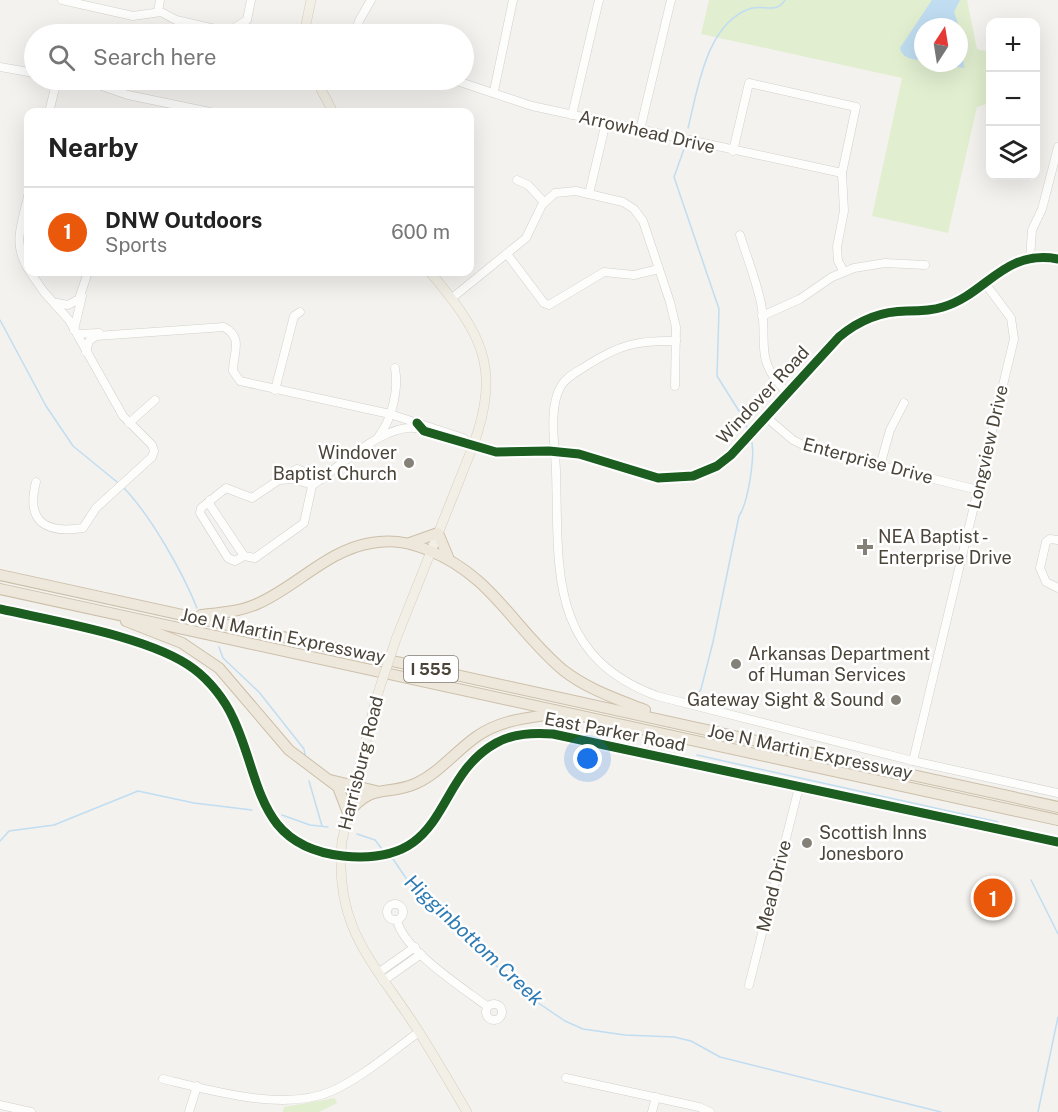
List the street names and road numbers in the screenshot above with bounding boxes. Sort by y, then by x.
street label: Arrowhead Drive [577,106,717,157]
street label: Windover Road [712,341,813,448]
street label: Longview Drive [963,383,1012,511]
street label: Enterprise Drive [801,433,935,488]
street label: Joe N Martin Expressway [179,604,388,668]
road number: I 555 [404,656,458,682]
street label: Harrisburg Road [334,694,387,832]
street label: East Parker Road [543,708,687,755]
street label: Joe N Martin Expressway [706,720,915,784]
street label: Mead Drive [752,838,795,934]

